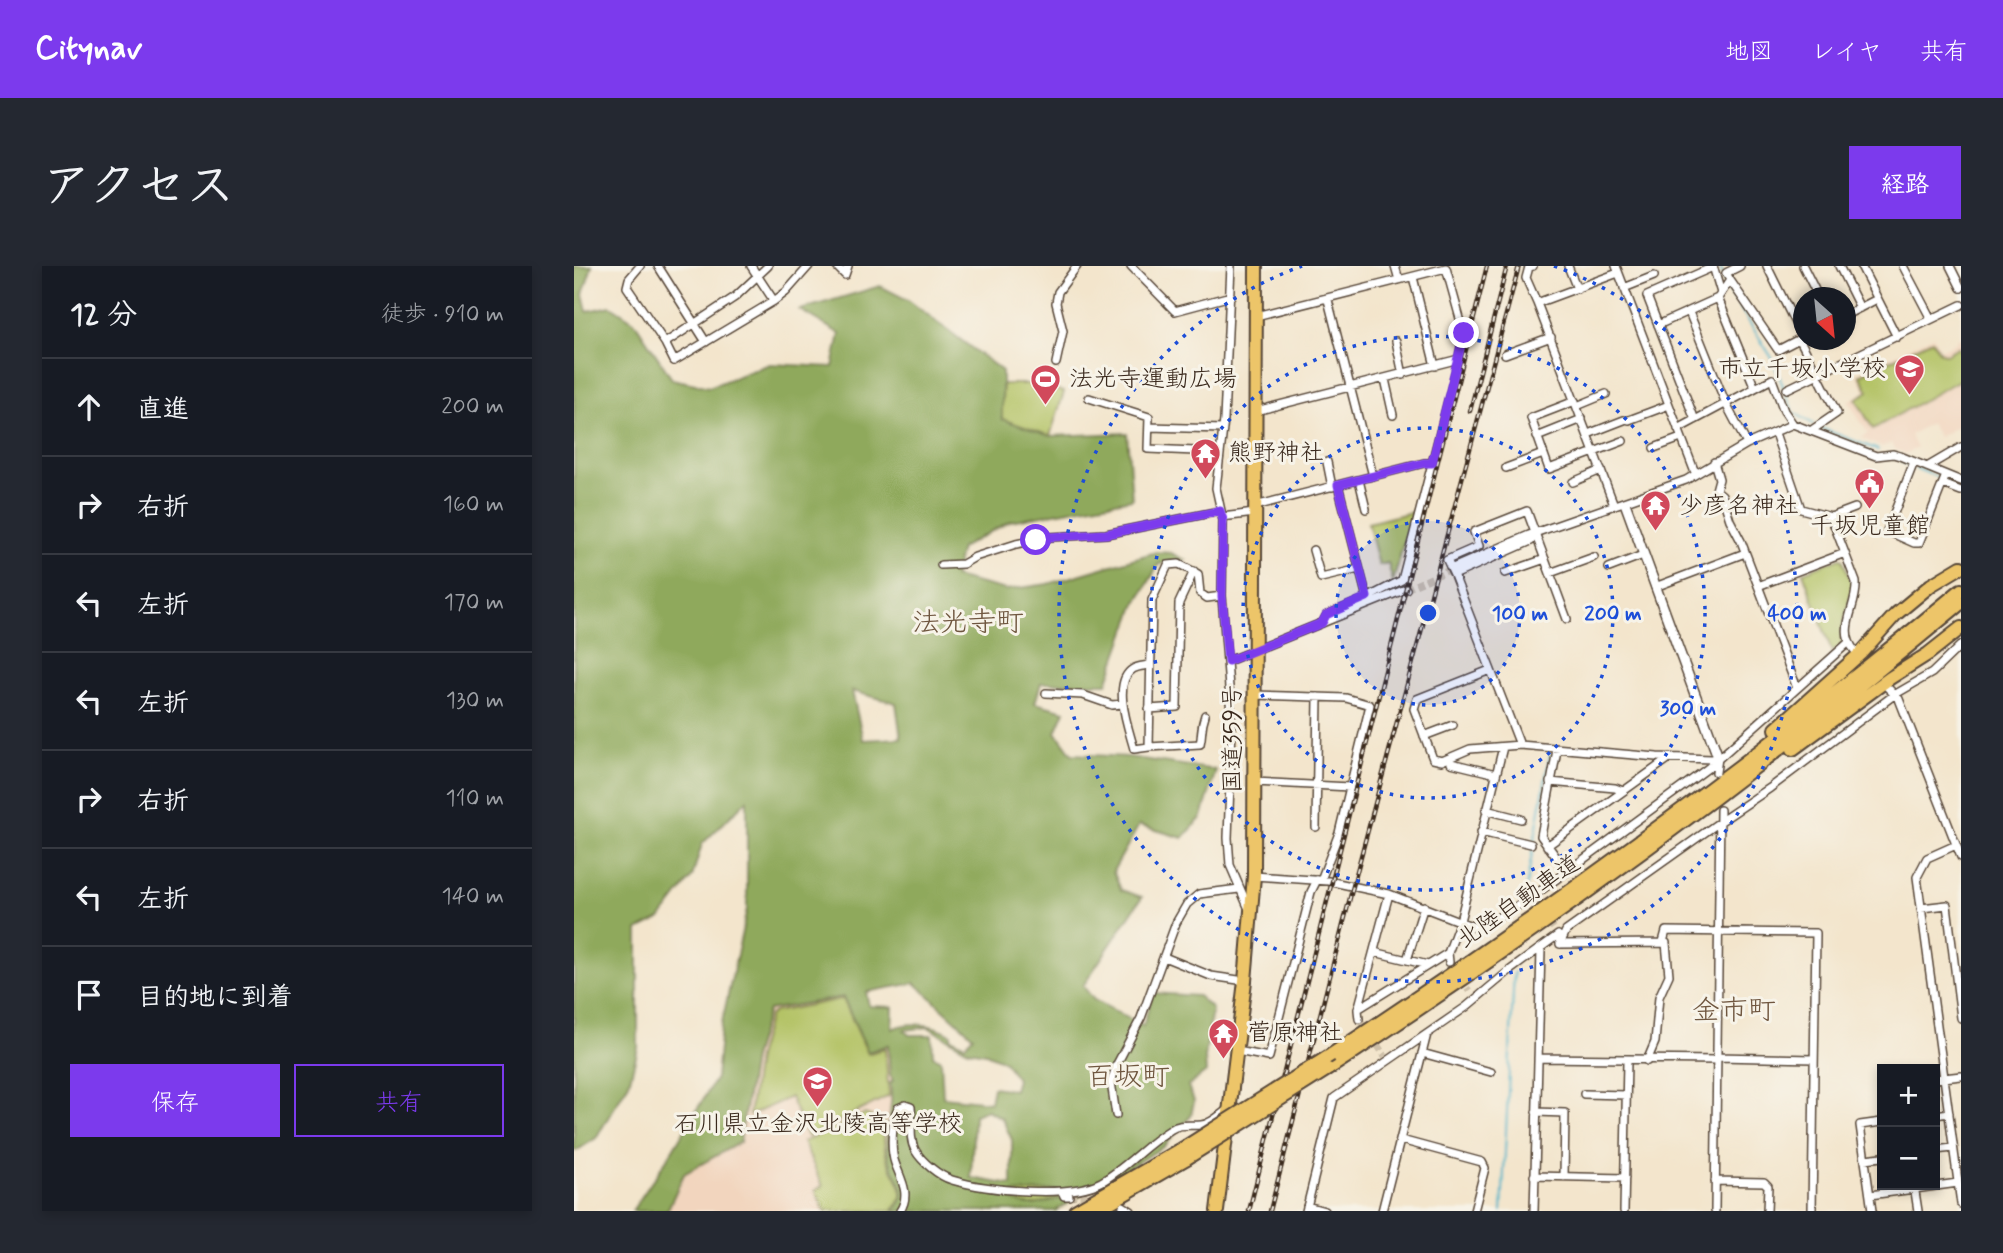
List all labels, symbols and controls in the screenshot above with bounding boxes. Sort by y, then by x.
text: Citynav [35,27,142,71]
text: 地図 [1725,37,1773,68]
text: レイヤ [1811,37,1882,68]
text: 共有 [1920,37,1968,68]
button: 経路 [1849,146,1961,219]
text: アクセス [42,155,235,220]
north arrow [1793,287,1856,350]
text: 12 分 [70,296,137,335]
text: 徒歩 · 910 m [381,300,504,330]
route end [1448,317,1479,348]
school or university icon: 市立千坂小学校 [1892,352,1926,396]
place label: 市立千坂小学校 [1718,354,1886,385]
sports icon: 法光寺運動広場 [1029,362,1063,406]
place label: 法光寺運動広場 [1069,364,1237,395]
icon: ahead [70,388,108,426]
text: 200 m [441,392,504,422]
text: 直進 [137,393,189,427]
temple icon: 熊野神社 [1188,436,1222,480]
place label: 熊野神社 [1228,438,1324,469]
public building icon: 千坂児童館 [1853,467,1887,511]
icon: right [70,486,108,524]
temple icon: 少彦名神社 [1639,489,1673,533]
text: 160 m [443,490,504,520]
text: 右折 [137,491,189,525]
place label: 少彦名神社 [1679,491,1799,522]
place label: 千坂児童館 [1810,511,1930,542]
route start [1020,524,1051,555]
icon: left [70,584,108,622]
text: 170 m [444,588,504,618]
text: 左折 [137,589,189,623]
text: 100 m [1492,600,1548,628]
text: 200 m [1584,600,1642,628]
text: 400 m [1767,600,1827,628]
centre of rings [1416,601,1440,625]
district label: 法光寺町 [912,605,1024,642]
icon: left [70,682,108,720]
street label: 国道359号 [1218,685,1249,793]
text: 130 m [446,686,504,716]
text: 左折 [137,687,189,721]
text: 300 m [1660,695,1717,723]
icon: right [70,780,108,818]
text: 110 m [445,784,504,814]
text: 右折 [137,785,189,819]
street label: 北陸自動車道 [1451,848,1587,956]
icon: left [70,878,108,916]
text: 140 m [441,882,504,912]
text: 左折 [137,883,189,917]
icon: arrive [70,976,108,1014]
text: 目的地に到着 [137,981,293,1015]
district label: 金市町 [1692,993,1776,1030]
temple icon: 菅原神社 [1207,1016,1241,1060]
place label: 菅原神社 [1247,1018,1343,1049]
district label: 百坂町 [1086,1059,1170,1096]
button: 保存 [70,1064,280,1137]
button: 共有 [294,1064,504,1137]
map controls [1877,1064,1940,1190]
button: + [1877,1064,1940,1127]
school or university icon: 石川県立金沢北陵高等学校 [801,1065,835,1109]
place label: 石川県立金沢北陵高等学校 [674,1109,962,1140]
button: − [1877,1127,1940,1190]

